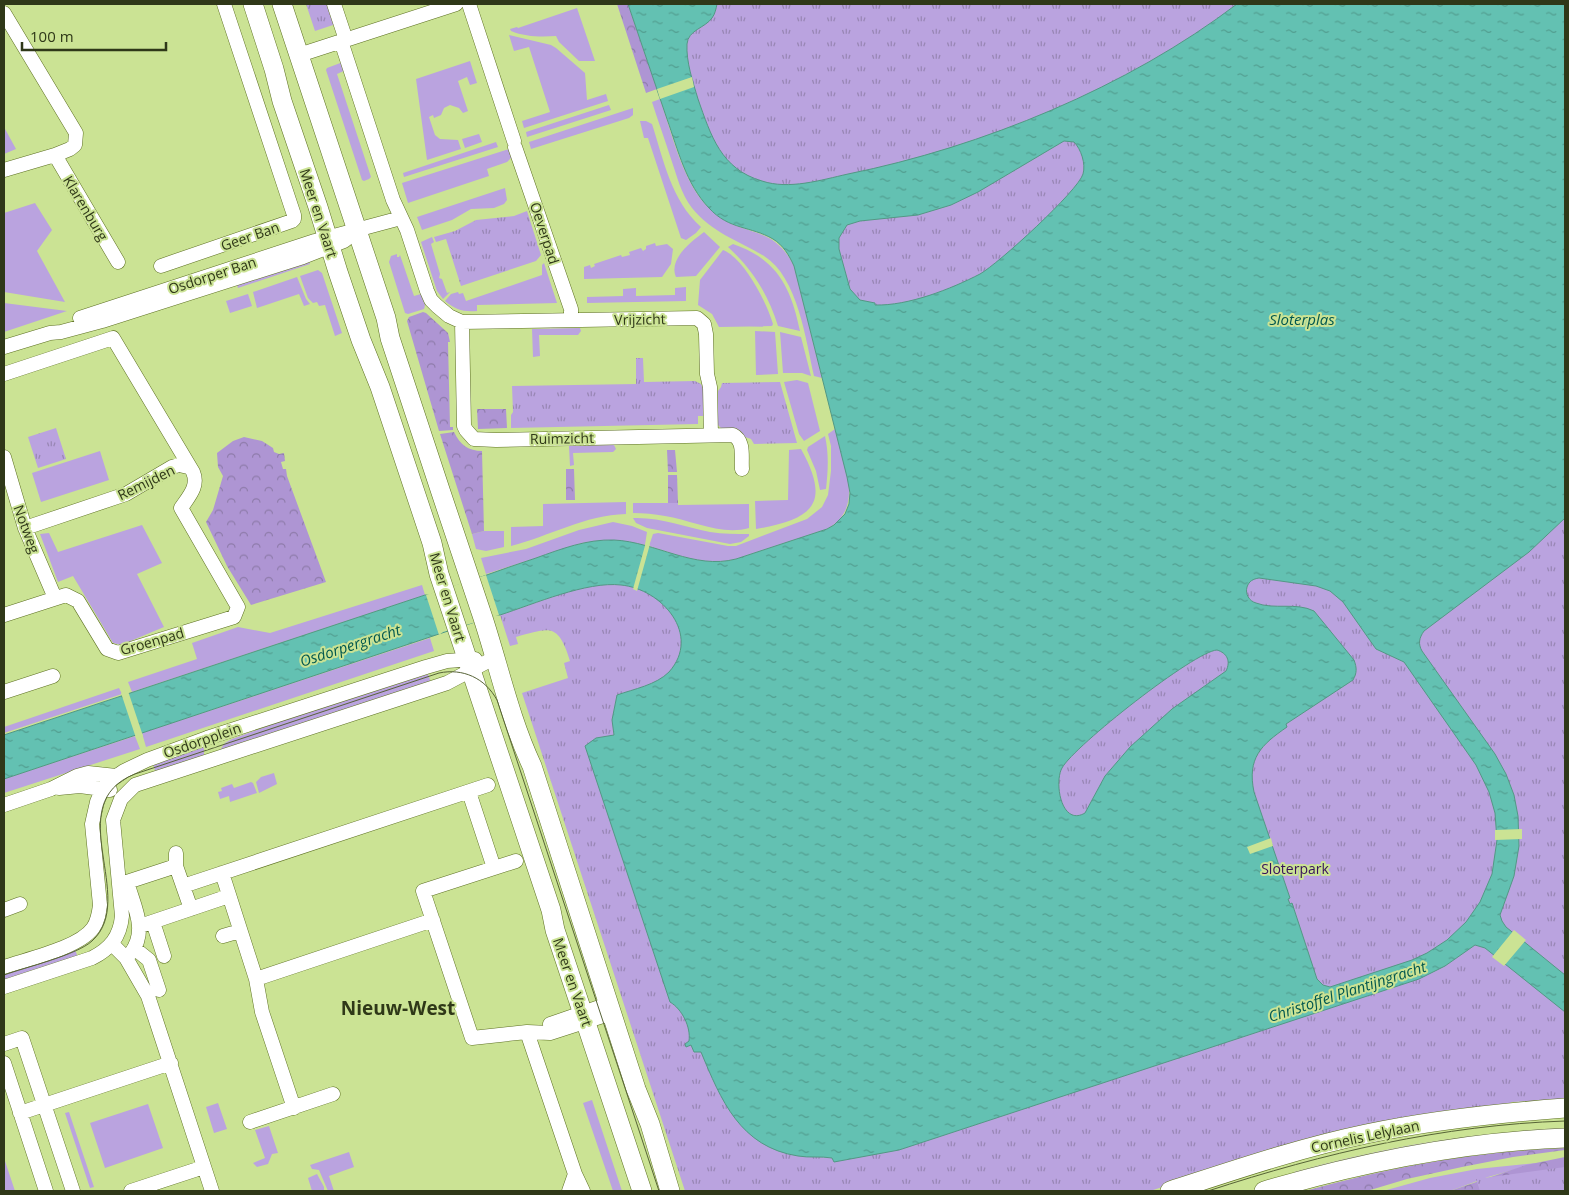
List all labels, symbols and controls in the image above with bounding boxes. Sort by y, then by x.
scale bar [22,20,166,52]
text: 100 m [30,26,74,46]
street label: Meer en Vaart [296,166,342,260]
street label: Klarenburg [59,172,113,244]
street label: Oeverpad [526,200,564,266]
street label: Geer Ban [218,217,282,255]
street label: Osdorper Ban [166,252,258,298]
street label: Vrijzicht [614,309,666,329]
water label: Sloterplas [1269,309,1335,329]
street label: Ruimzicht [530,428,594,448]
street label: Remijden [114,460,178,504]
street label: Notweg [9,502,45,556]
street label: Meer en Vaart [425,550,471,644]
water label: Osdorpergracht [297,619,404,671]
street label: Groenpad [118,623,186,659]
street label: Osdorpplein [161,718,243,762]
park label: Sloterpark [1261,859,1329,878]
street label: Meer en Vaart [549,935,597,1029]
water label: Christoffel Plantijngracht [1266,956,1429,1026]
district label: Nieuw-West [341,995,455,1021]
street label: Cornelis Lelylaan [1309,1115,1421,1157]

